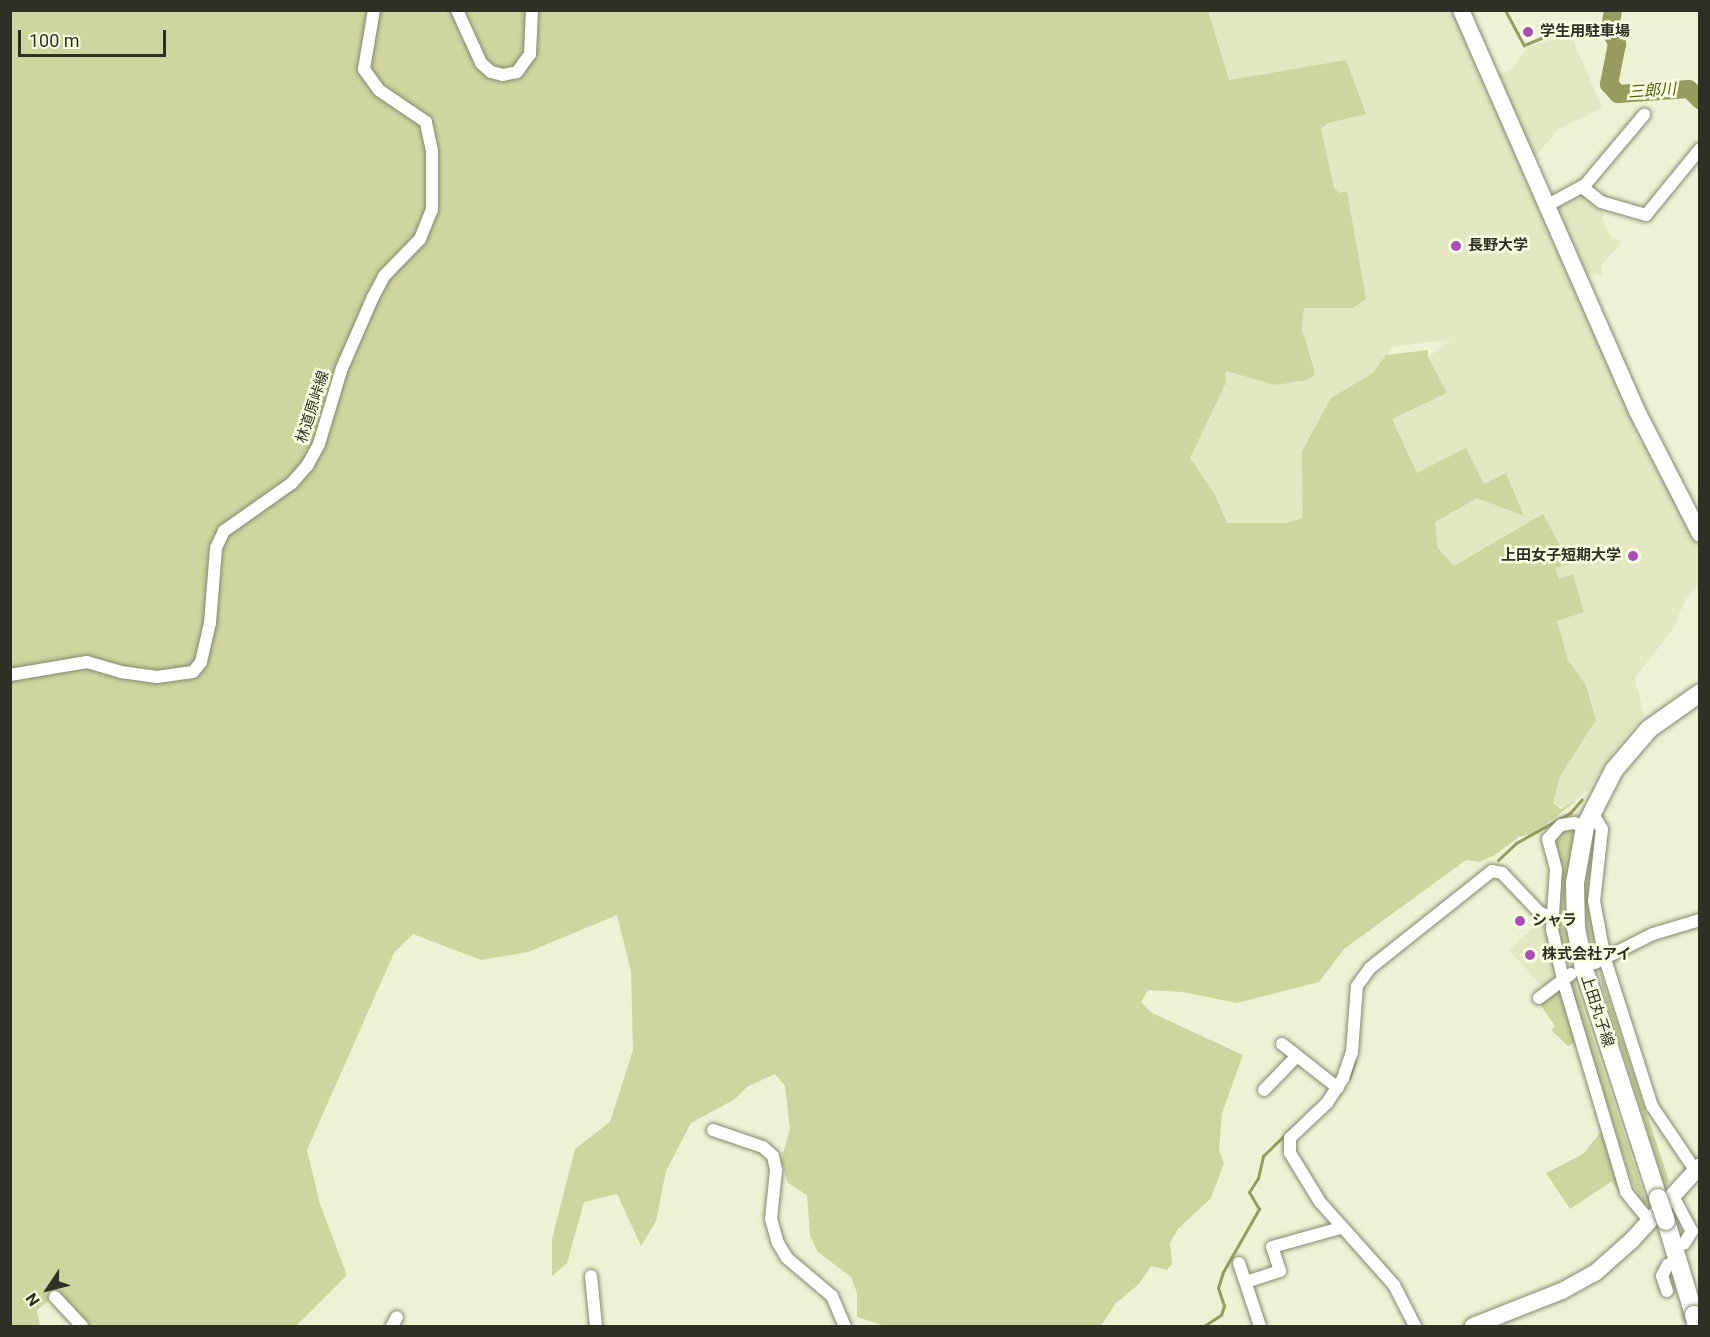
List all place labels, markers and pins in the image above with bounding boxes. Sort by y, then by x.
place label: 学生用駐車場 [1540,23,1630,41]
marker: 学生用駐車場 [1521,25,1535,39]
place label: 長野大学 [1468,237,1528,255]
marker: 長野大学 [1449,239,1463,253]
place label: 上田女子短期大学 [1501,547,1621,565]
marker: 上田女子短期大学 [1626,549,1640,563]
place label: シャラ [1532,912,1577,930]
marker: シャラ [1513,914,1527,928]
place label: 株式会社アイ [1542,946,1632,964]
marker: 株式会社アイ [1523,948,1537,962]

